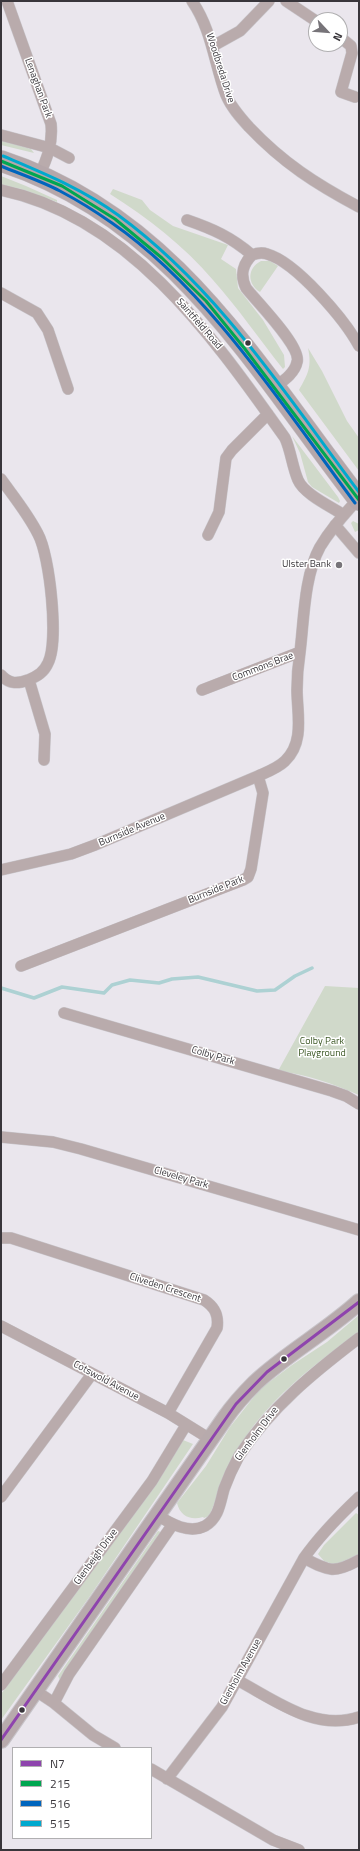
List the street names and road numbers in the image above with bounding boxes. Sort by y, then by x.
street label: Woodbreda Drive [203,32,237,104]
street label: Lenaghan Park [22,57,54,119]
street label: Saintfield Road [174,296,224,352]
street label: Commons Brae [231,650,295,684]
street label: Burnside Avenue [97,811,167,849]
street label: Burnside Park [186,873,246,907]
street label: Colby Park [190,1044,236,1068]
street label: Cleveley Park [152,1165,210,1191]
street label: Cliveden Crescent [128,1271,202,1305]
street label: Cotswold Avenue [71,1359,141,1403]
street label: Glenholm Drive [233,1405,281,1463]
street label: Glenbeigh Drive [72,1527,120,1587]
street label: Glenholm Avenue [218,1637,264,1707]

